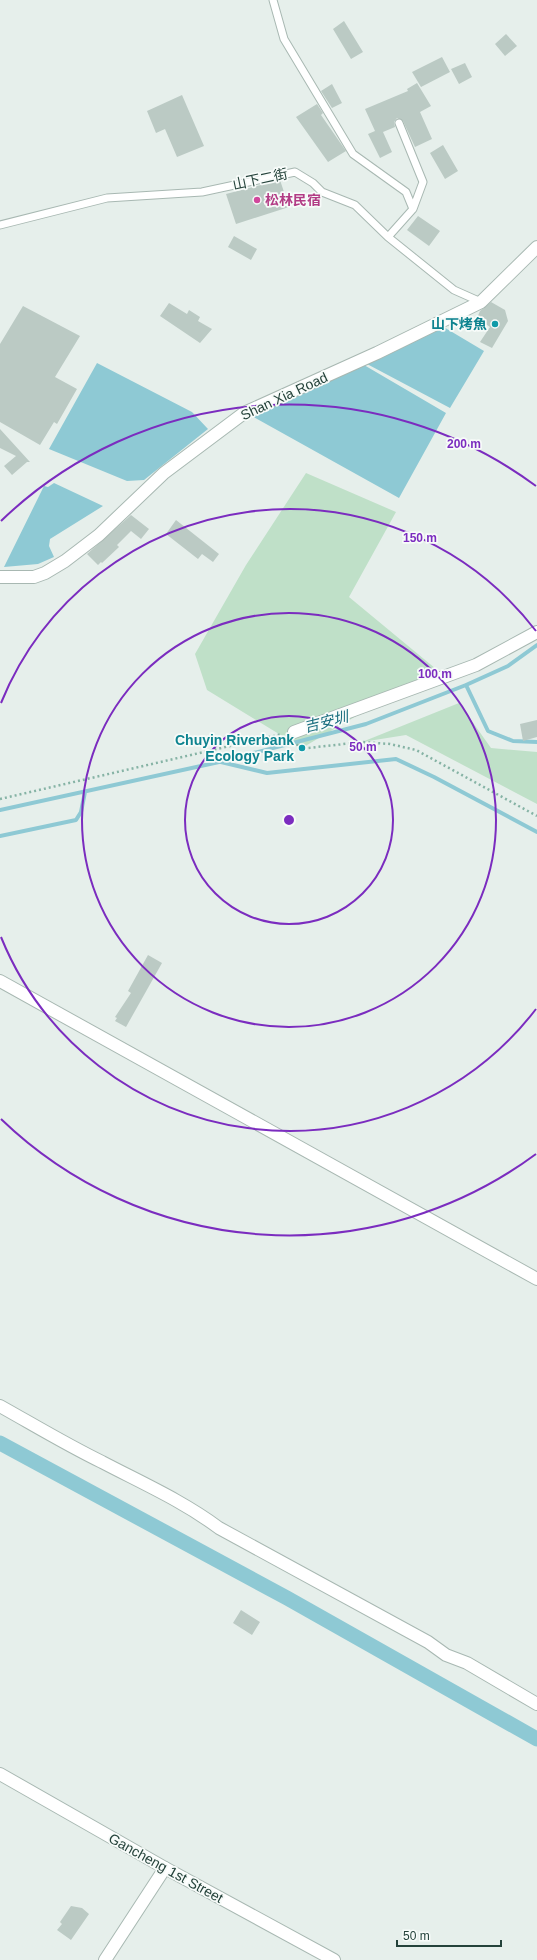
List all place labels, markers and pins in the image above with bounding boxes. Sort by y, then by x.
place label: 松林民宿 [265,192,321,208]
marker: 松林民宿 [252,195,262,205]
place label: 山下烤魚 [431,316,487,332]
marker: 山下烤魚 [490,319,500,329]
place label: Chuyin Riverbank Ecology Park [175,732,294,764]
marker: Chuyin Riverbank Ecology Park [297,743,307,753]
centre of rings [282,813,296,827]

